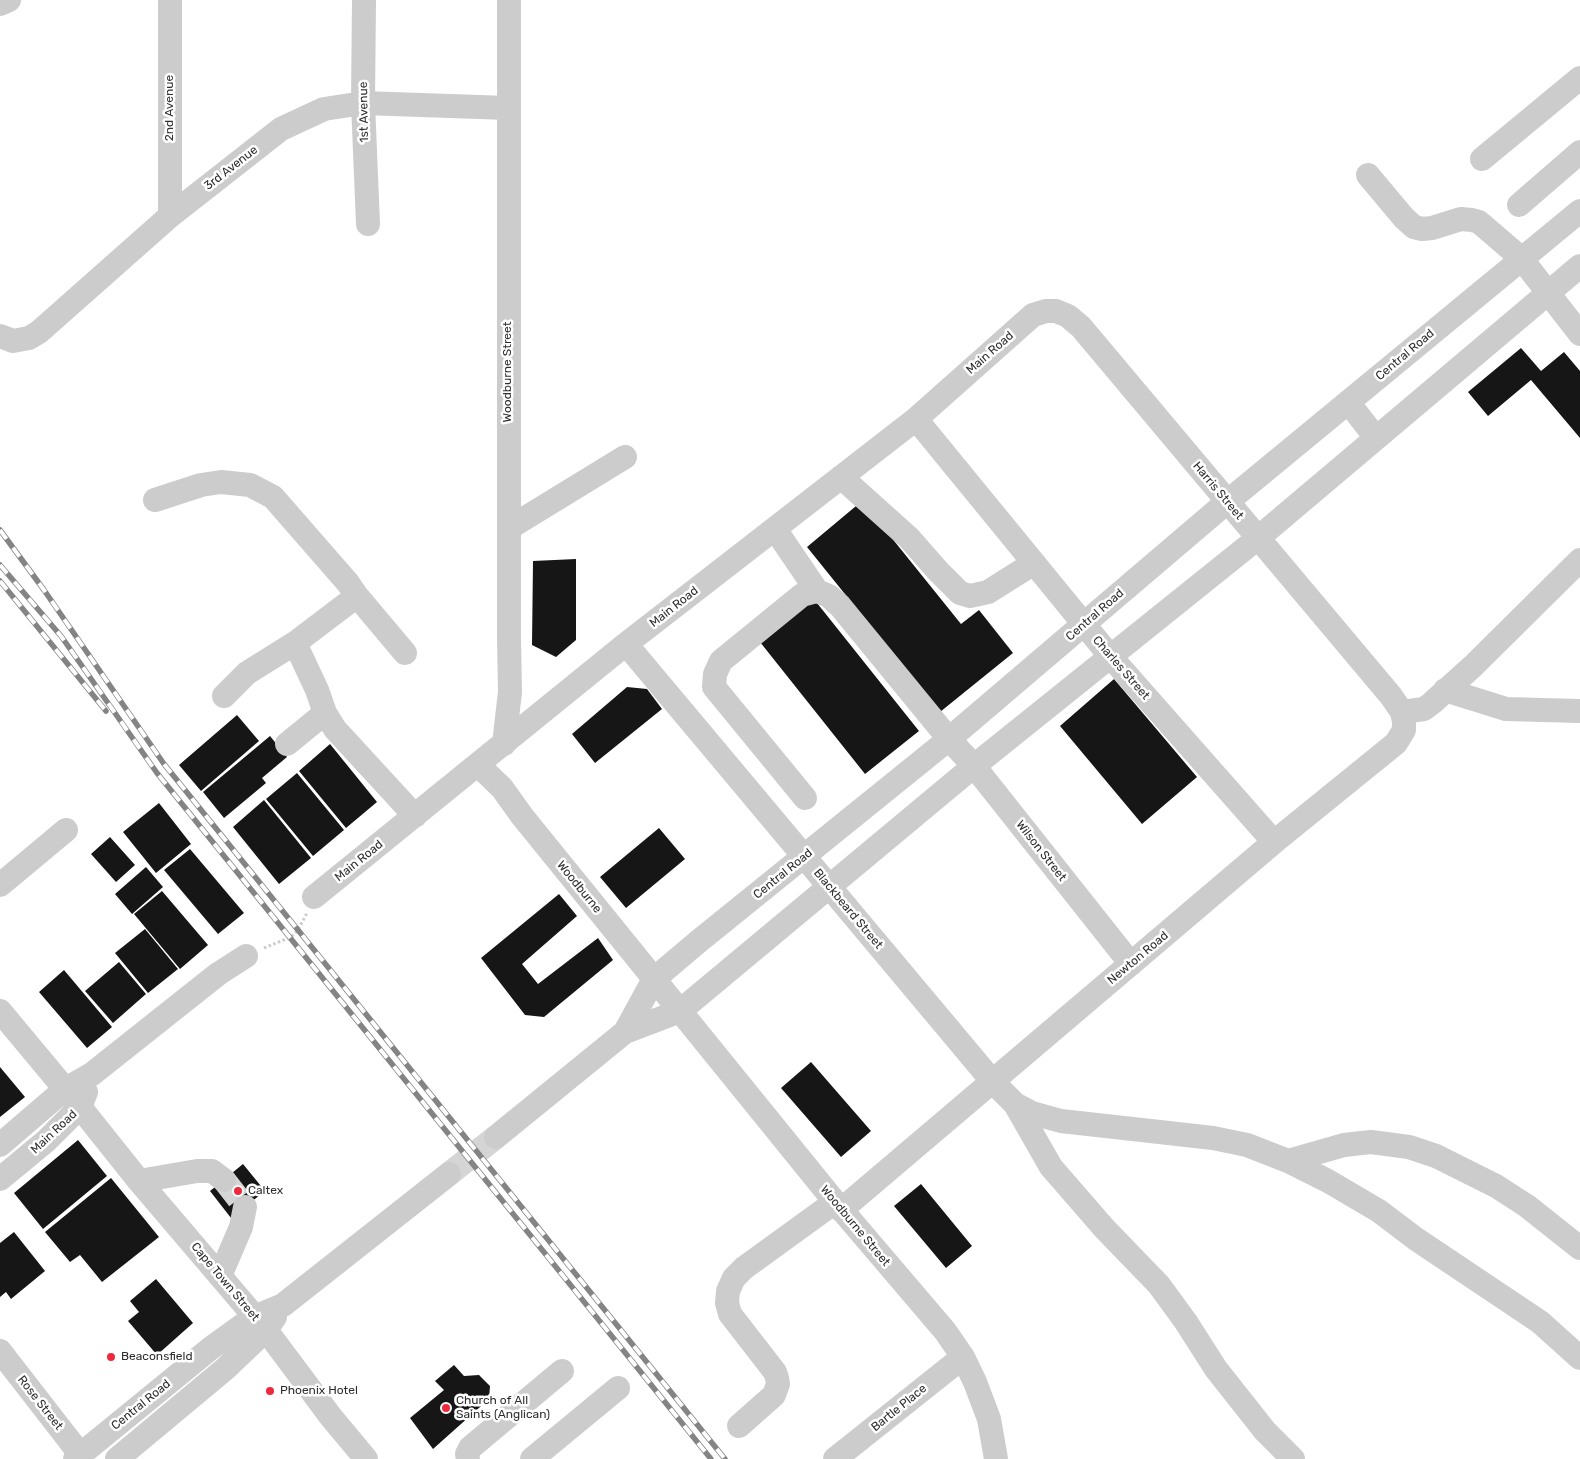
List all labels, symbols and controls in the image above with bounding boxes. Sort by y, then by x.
street label: 2nd Avenue [163,75,177,141]
street label: 1st Avenue [356,81,372,143]
street label: 3rd Avenue [201,143,261,193]
street label: Woodburne Street [501,322,515,422]
street label: Central Road [1373,326,1437,384]
street label: Main Road [964,329,1016,377]
street label: Harris Street [1190,459,1246,523]
street label: Main Road [647,584,701,630]
street label: Central Road [1063,586,1127,644]
street label: Charles Street [1089,633,1153,703]
street label: Wilson Street [1013,818,1069,884]
street label: Main Road [332,837,386,885]
street label: Central Road [751,846,815,902]
street label: Woodburne [554,858,604,916]
street label: Blackbeard Street [810,866,886,952]
street label: Newton Road [1105,928,1171,988]
street label: Main Road [28,1107,80,1157]
street label: Woodburne Street [817,1183,893,1269]
place label: Caltex [248,1184,283,1198]
marker: Caltex [232,1185,244,1197]
street label: Cape Town Street [188,1240,262,1324]
place label: Beaconsfield [121,1350,193,1364]
marker: Beaconsfield [105,1351,117,1363]
street label: Rose Street [14,1373,66,1433]
street label: Central Road [109,1377,173,1433]
street label: Bartle Place [868,1381,930,1435]
place label: Phoenix Hotel [280,1384,358,1398]
marker: Phoenix Hotel [264,1385,276,1397]
place label: Church of All Saints (Anglican) [456,1394,550,1422]
marker: Church of All Saints (Anglican) [440,1402,452,1414]

